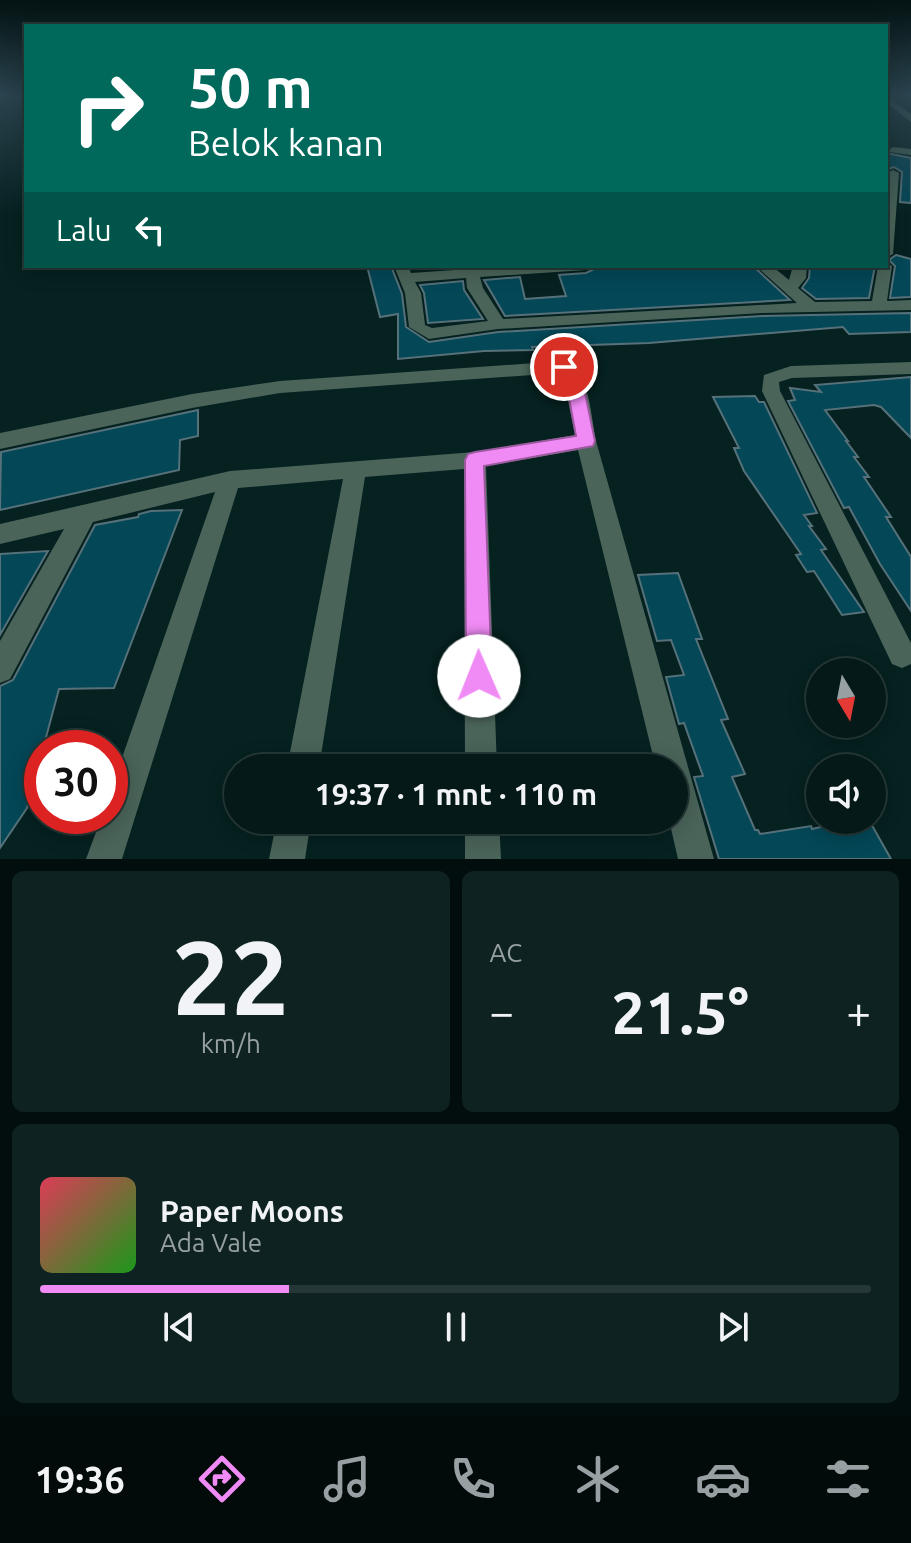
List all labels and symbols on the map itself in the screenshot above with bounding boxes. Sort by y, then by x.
pin [530,333,598,401]
position arrow [437,634,521,718]
north arrow [806,658,886,738]
speed limit sign: 30 [24,730,128,834]

